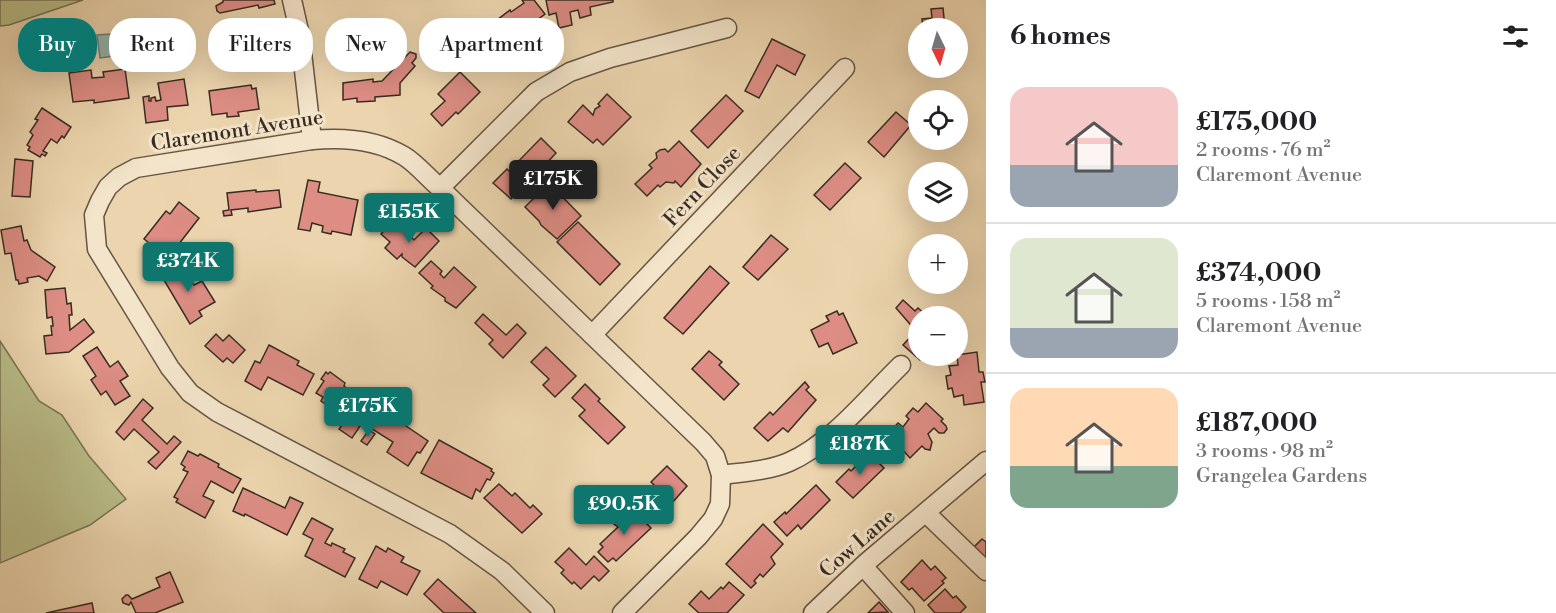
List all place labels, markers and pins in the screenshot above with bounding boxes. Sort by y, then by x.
pin: £175K [511,160,595,211]
pin: £155K [367,193,451,244]
pin: £374K [146,242,230,293]
pin: £175K [326,387,410,438]
pin: £187K [818,425,902,476]
pin: £90.5K [575,485,673,536]

